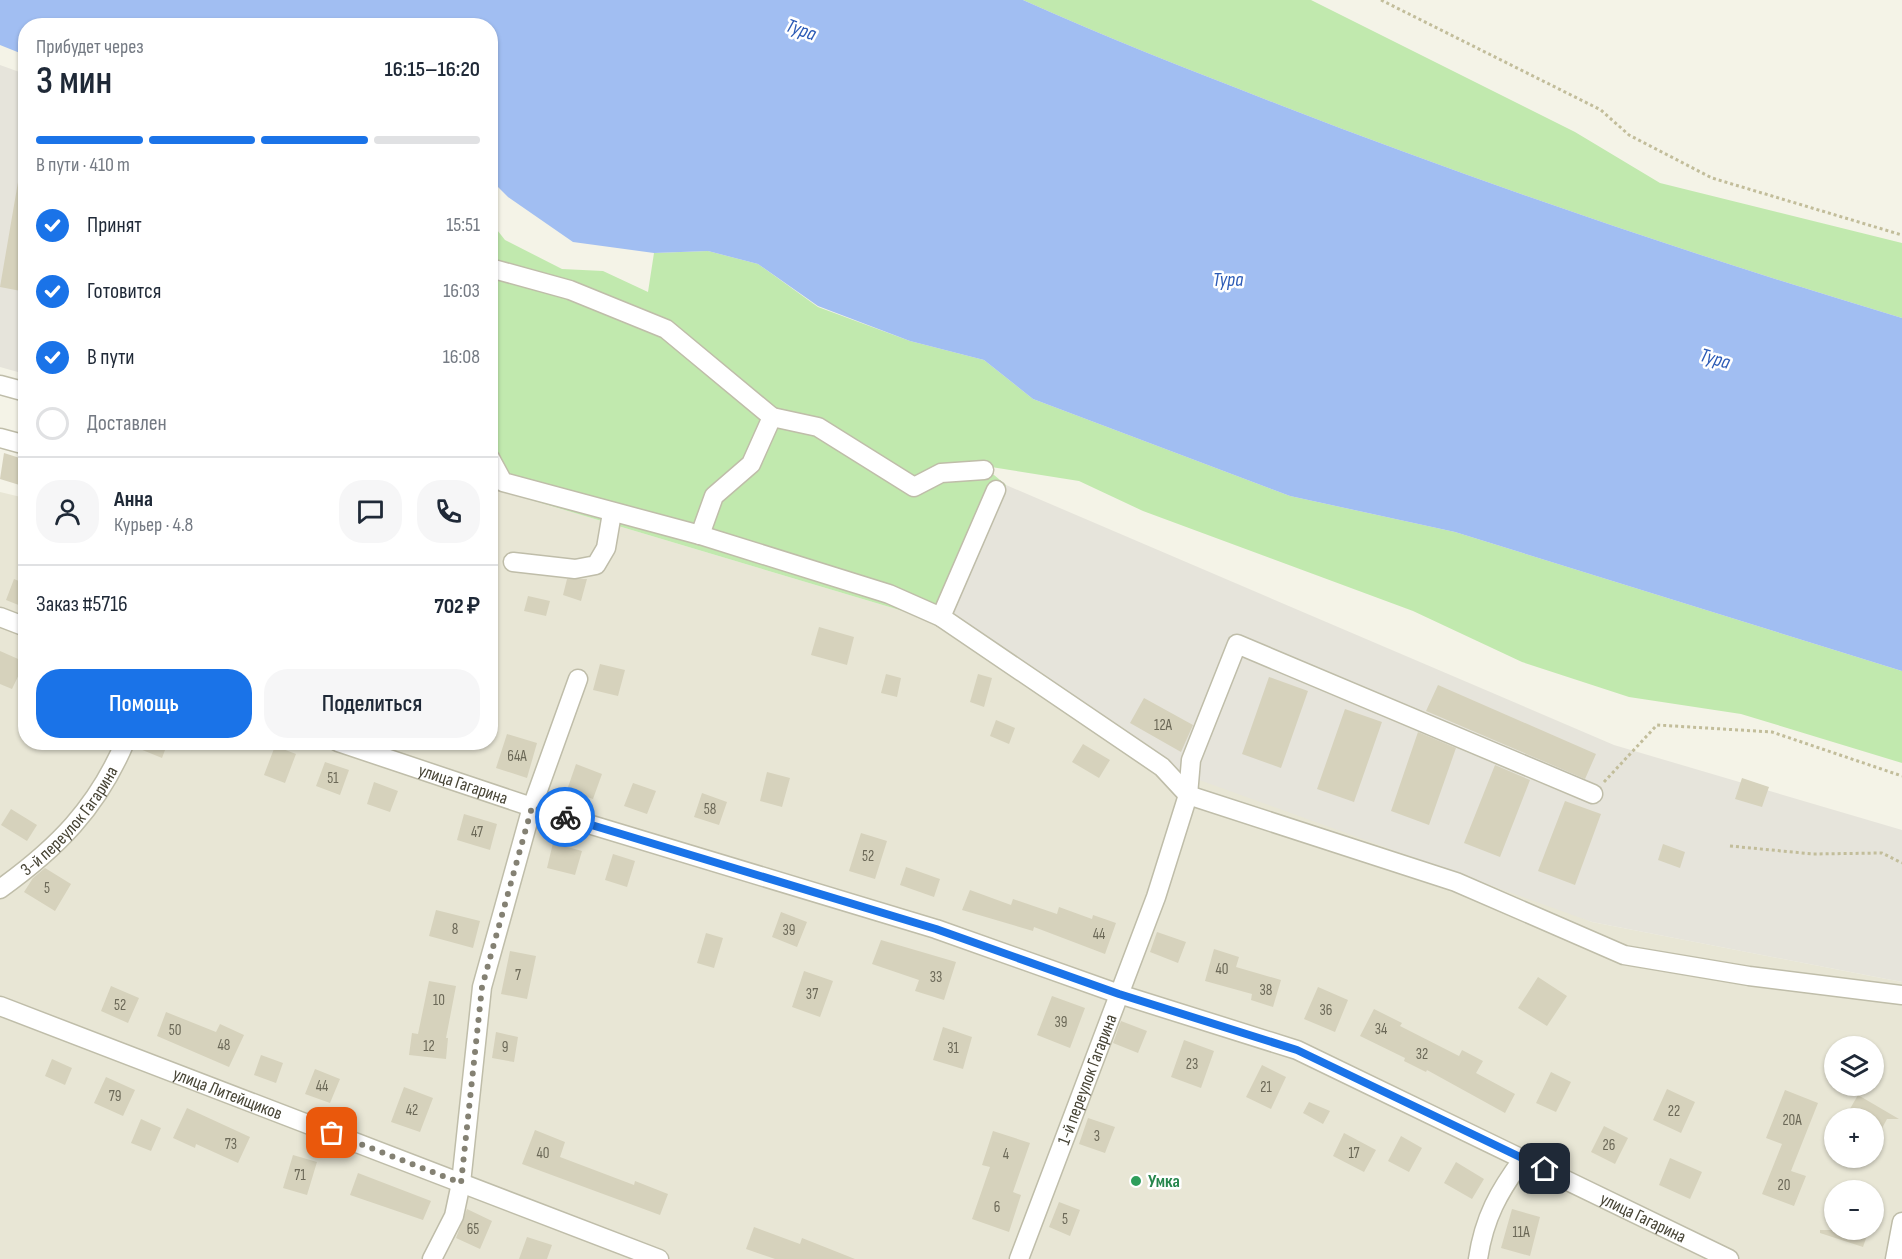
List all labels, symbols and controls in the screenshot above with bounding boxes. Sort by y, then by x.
water label: Тура [783,13,819,47]
text: Прибудет через [36,35,144,59]
text: 16:15–16:20 [385,56,480,83]
text: 3 мин [36,58,112,105]
text: В пути · 410 m [36,153,130,177]
icon: check [36,209,69,242]
text: Принят [87,212,142,239]
text: 15:51 [446,213,480,237]
water label: Тура [1213,268,1243,292]
icon: check [36,275,69,308]
text: Готовится [87,278,161,305]
text: 16:03 [443,279,480,303]
icon: check [36,341,69,374]
water label: Тура [1697,343,1733,375]
text: В пути [87,344,135,371]
text: 16:08 [443,345,480,369]
text: Доставлен [87,410,167,437]
button: person [36,480,99,543]
button: chat [339,480,402,543]
button: phone [417,480,480,543]
text: Анна [114,486,153,513]
text: Курьер · 4.8 [114,513,193,537]
text: Заказ #5716 [36,591,128,618]
text: 702 ₽ [434,593,480,620]
button: Помощь [36,669,252,738]
button: Поделиться [264,669,480,738]
house number: 12А [1154,716,1173,735]
house number: 64А [507,747,527,766]
street label: улица Гагарина [416,759,511,809]
street label: 3-й переулок Гагарина [16,763,122,880]
house number: 51 [327,769,339,788]
courier [535,787,595,847]
house number: 58 [704,800,716,819]
icon: bike [549,801,582,834]
house number: 47 [471,823,483,842]
house number: 52 [862,847,874,866]
house number: 5 [44,879,50,898]
house number: 8 [452,920,458,939]
house number: 39 [783,921,795,940]
house number: 44 [1093,925,1105,944]
house number: 40 [1216,960,1228,979]
house number: 7 [515,966,521,985]
house number: 33 [930,968,942,987]
house number: 38 [1260,981,1272,1000]
house number: 37 [806,985,818,1004]
house number: 10 [433,991,445,1010]
house number: 52 [114,996,126,1015]
house number: 36 [1320,1001,1332,1020]
street label: 1-й переулок Гагарина [1053,1011,1121,1148]
house number: 39 [1055,1013,1067,1032]
house number: 34 [1375,1020,1387,1039]
house number: 50 [169,1021,181,1040]
house number: 48 [218,1036,230,1055]
map controls [1824,1036,1884,1240]
button: layers [1824,1036,1884,1096]
house number: 12 [423,1037,435,1056]
house number: 9 [502,1038,508,1057]
house number: 31 [947,1039,960,1058]
house number: 32 [1416,1045,1428,1064]
house number: 23 [1186,1055,1198,1074]
street label: улица Литейщиков [170,1063,285,1124]
house number: 44 [316,1077,328,1096]
house number: 21 [1260,1078,1272,1097]
house number: 79 [109,1087,121,1106]
house number: 42 [406,1101,418,1120]
house number: 22 [1668,1102,1680,1121]
pin [306,1107,357,1158]
button: + [1824,1108,1884,1168]
house number: 20А [1782,1111,1802,1130]
icon: bag [315,1116,348,1149]
house number: 3 [1094,1127,1100,1146]
house number: 73 [225,1135,237,1154]
house number: 26 [1603,1136,1615,1155]
pin [1519,1143,1570,1194]
house number: 40 [537,1144,549,1163]
house number: 17 [1348,1144,1360,1163]
house number: 4 [1003,1145,1009,1164]
icon: home [1528,1152,1561,1185]
house number: 71 [294,1166,306,1185]
place label: Умка [1148,1171,1180,1192]
marker: Умка [1129,1174,1143,1188]
house number: 20 [1778,1176,1790,1195]
button: − [1824,1180,1884,1240]
street label: улица Гагарина [1597,1188,1690,1247]
house number: 6 [994,1198,1000,1217]
house number: 5 [1062,1210,1068,1229]
house number: 65 [467,1220,479,1239]
house number: 11А [1512,1223,1530,1242]

